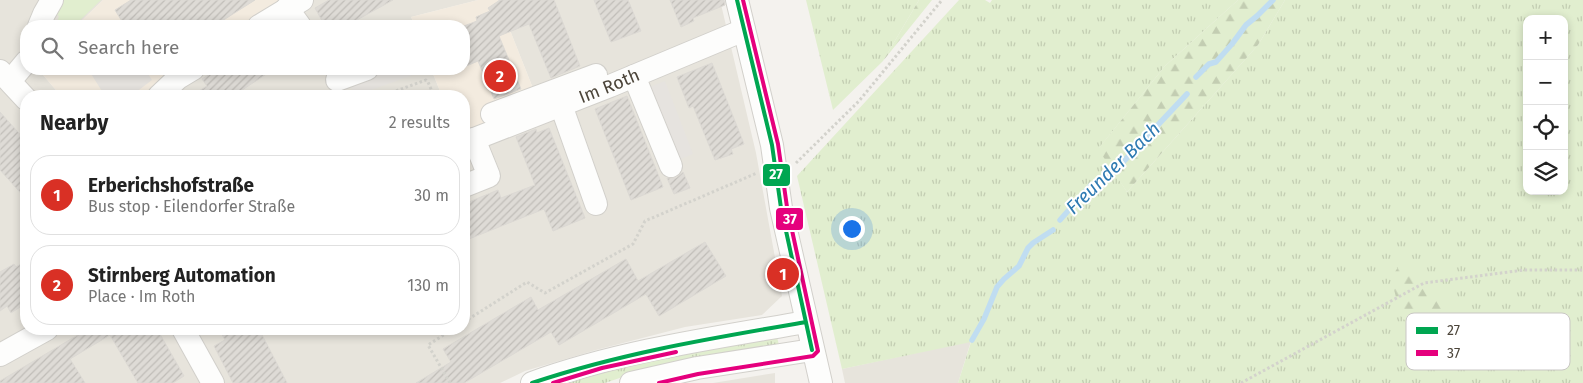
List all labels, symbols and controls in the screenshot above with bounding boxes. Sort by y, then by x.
map controls [1523,15,1568,195]
button: + [1523,15,1568,60]
search box [20,20,470,75]
icon: search [38,34,66,62]
text: Search here [78,36,179,59]
pin: 2 [484,57,516,95]
button: − [1523,60,1568,105]
street label: Im Roth [576,64,643,108]
button: locate [1523,105,1568,150]
text: Nearby [40,110,108,136]
text: 2 results [389,113,450,132]
water label: Freunder Bach [1061,117,1165,219]
button: layers [1523,150,1568,195]
line badge: 27 [762,163,791,187]
text: 27 [769,166,783,183]
text: Erberichshofstraße [88,174,254,197]
text: 1 [53,186,61,205]
text: 30 m [414,186,449,205]
text: Bus stop · Eilendorfer Straße [88,197,295,216]
line badge: 37 [775,207,804,231]
text: 37 [782,211,797,228]
your location [839,216,865,242]
pin: 1 [767,255,799,293]
text: Stirnberg Automation [88,264,276,287]
text: 2 [53,276,61,295]
text: 130 m [407,276,449,295]
text: Place · Im Roth [88,287,195,306]
legend [1406,313,1570,370]
text: 27 [1447,322,1460,339]
text: 37 [1447,345,1460,362]

